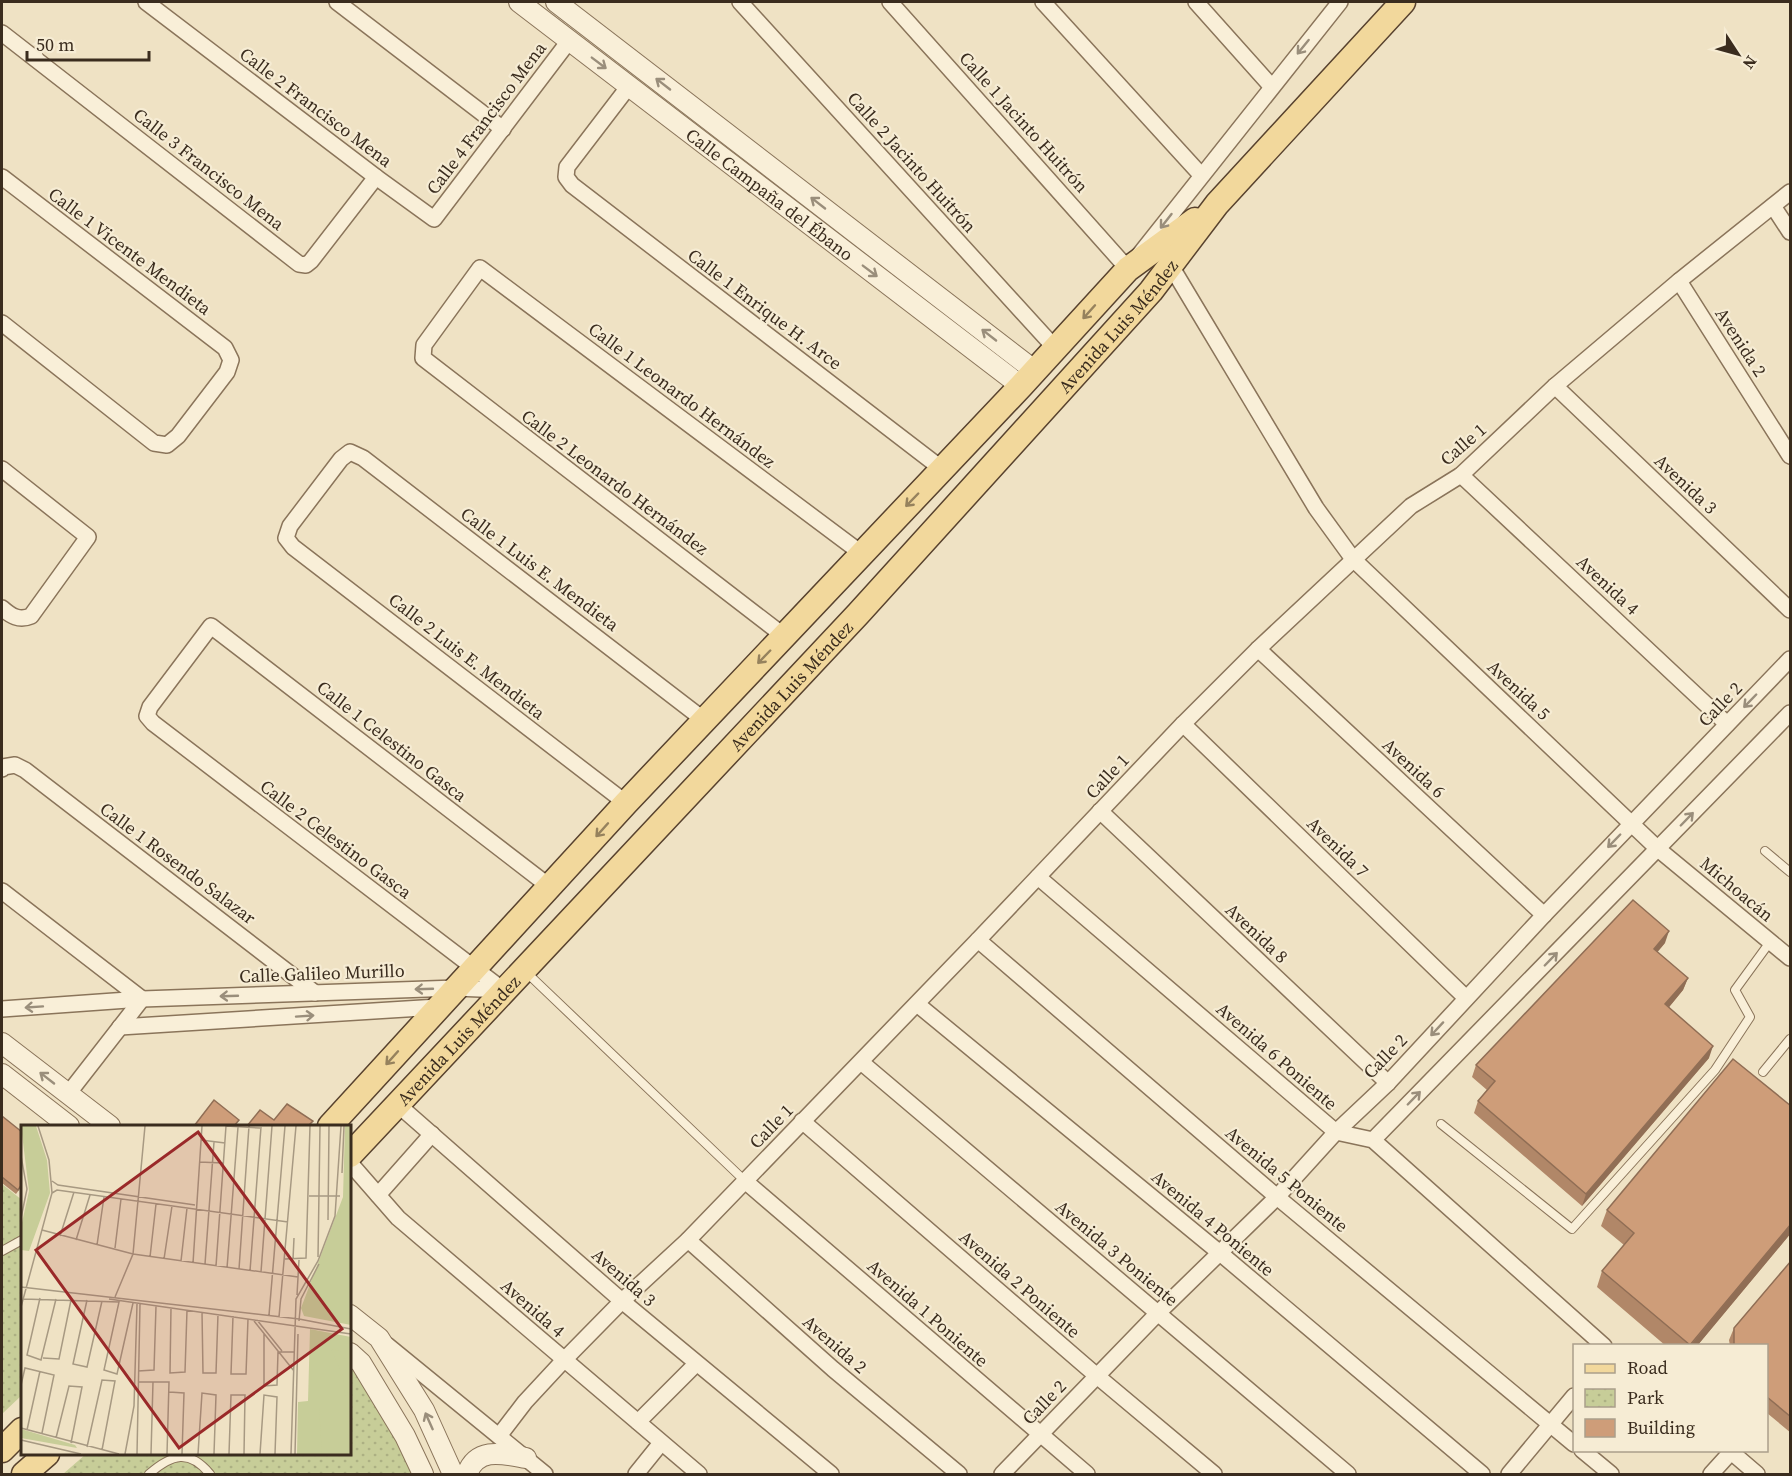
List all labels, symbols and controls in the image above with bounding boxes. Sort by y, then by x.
scale bar [27,24,148,62]
north arrow [1708,24,1768,84]
text: 50 m [36,32,74,57]
street label: Calle 4 Francisco Mena [420,36,552,199]
one-way arrow [1297,39,1310,55]
street label: Calle 2 Francisco Mena [235,41,398,173]
street label: Calle 1 Jacinto Huitrón [954,46,1094,198]
text: N [1738,52,1762,74]
one-way arrow [590,56,606,69]
one-way arrow [655,78,671,91]
street label: Calle 2 Jacinto Huitrón [842,86,982,238]
street label: Calle 3 Francisco Mena [128,102,290,236]
street label: Calle Campaña del Ébano [681,122,859,266]
street label: Calle 1 Vicente Mendieta [43,181,217,321]
one-way arrow [810,197,826,210]
one-way arrow [1159,213,1172,229]
street label: Calle 1 Enrique H. Arce [683,243,847,375]
street label: Avenida Luis Méndez [1052,254,1183,398]
one-way arrow [862,264,878,277]
street label: Avenida 2 [1709,303,1773,381]
one-way arrow [1082,305,1096,320]
street label: Calle 1 Leonardo Hernández [583,316,781,474]
one-way arrow [981,329,997,342]
street label: Calle 2 Leonardo Hernández [516,403,714,561]
street label: Calle 1 [1435,417,1491,471]
street label: Avenida 3 [1649,448,1723,520]
one-way arrow [905,493,920,508]
street label: Calle 1 Luis E. Mendieta [456,501,625,637]
street label: Avenida 4 [1571,549,1645,621]
street label: Calle 2 Luis E. Mendieta [384,587,551,726]
street label: Avenida Luis Méndez [723,615,858,756]
one-way arrow [757,650,771,665]
street label: Avenida 5 [1482,654,1556,726]
street label: Calle 1 Celestino Gasca [312,675,473,808]
street label: Calle 2 [1692,676,1748,732]
one-way arrow [1742,694,1757,709]
street label: Avenida 6 [1377,732,1451,804]
street label: Calle 1 [1080,748,1134,804]
street label: Calle 2 Celestino Gasca [255,774,418,905]
street label: Calle 1 Rosendo Salazar [95,796,261,930]
street label: Avenida 7 [1301,811,1375,883]
one-way arrow [1679,812,1694,827]
one-way arrow [595,822,609,837]
one-way arrow [1607,834,1622,849]
street label: Michoacán [1695,851,1779,927]
street label: Avenida 8 [1220,897,1294,969]
one-way arrow [1543,951,1558,966]
street label: Calle Galileo Murillo [239,958,405,988]
street label: Avenida Luis Méndez [391,969,526,1110]
one-way arrow [414,984,434,995]
one-way arrow [219,990,239,1002]
street label: Avenida 6 Poniente [1211,996,1343,1116]
one-way arrow [25,1002,45,1013]
one-way arrow [294,1010,314,1021]
one-way arrow [1430,1021,1444,1036]
street label: Calle 2 [1357,1028,1413,1084]
one-way arrow [385,1050,399,1065]
one-way arrow [40,1071,56,1084]
one-way arrow [1407,1091,1422,1106]
street label: Calle 1 [743,1098,799,1154]
street label: Avenida 5 Poniente [1220,1120,1354,1238]
inset map [21,1125,351,1455]
street label: Avenida 4 Poniente [1146,1164,1280,1282]
street label: Avenida 3 Poniente [1050,1194,1184,1312]
street label: Avenida 2 Poniente [954,1224,1086,1344]
street label: Avenida 3 [587,1242,661,1312]
street label: Avenida 1 Poniente [862,1253,994,1373]
street label: Avenida 4 [496,1273,570,1343]
street label: Avenida 2 [798,1309,872,1379]
legend [1573,1344,1768,1452]
text: Road [1627,1355,1668,1380]
street label: Calle 2 [1016,1374,1072,1430]
text: Park [1627,1385,1664,1410]
one-way arrow [423,1413,435,1431]
text: Building [1627,1415,1695,1440]

